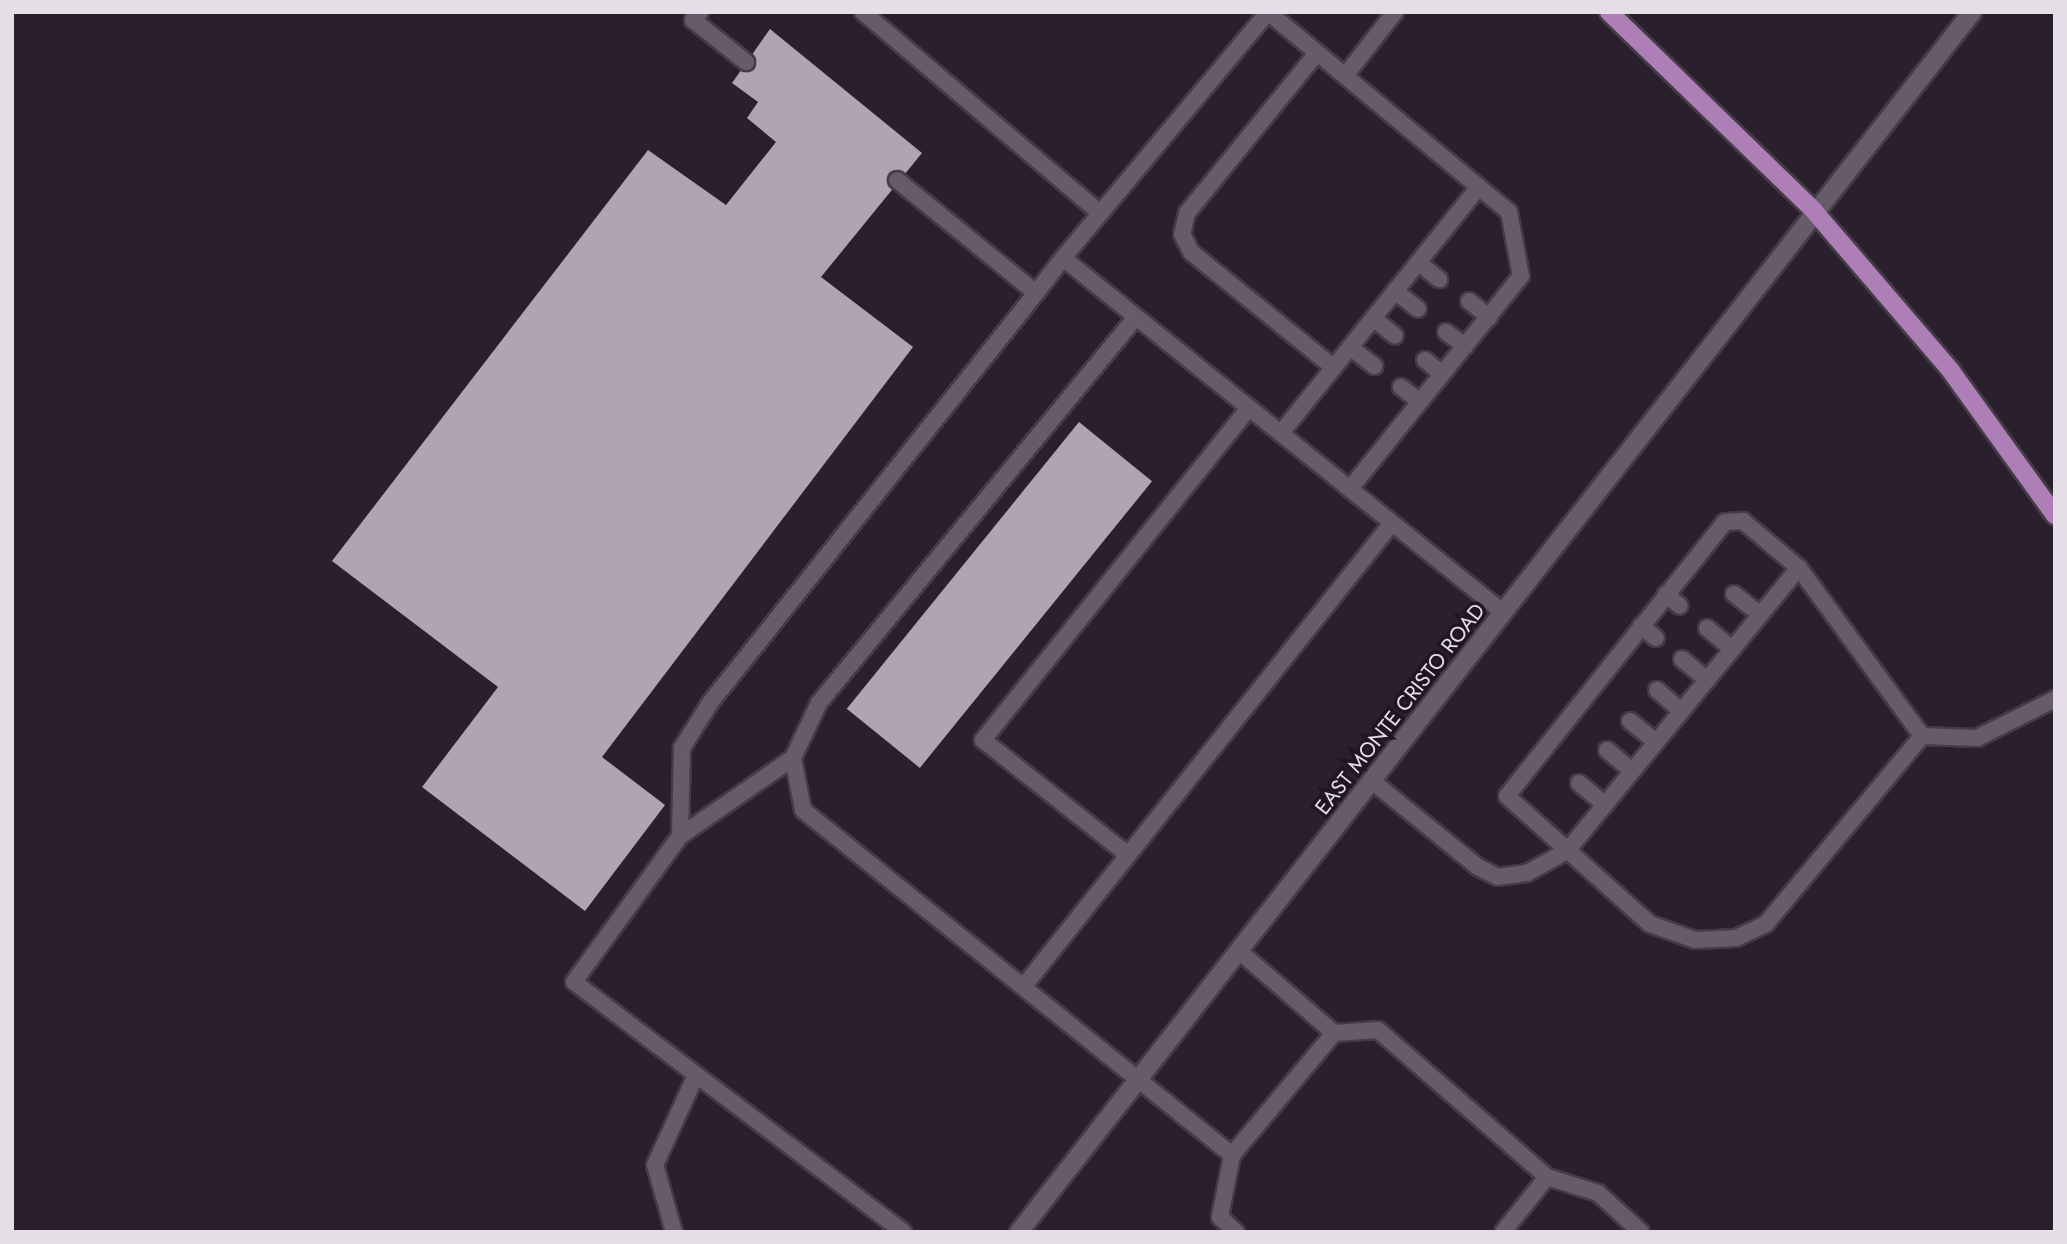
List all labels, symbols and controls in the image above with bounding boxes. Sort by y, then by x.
street label: EAST MONTE CRISTO ROAD [1310,599,1490,819]

